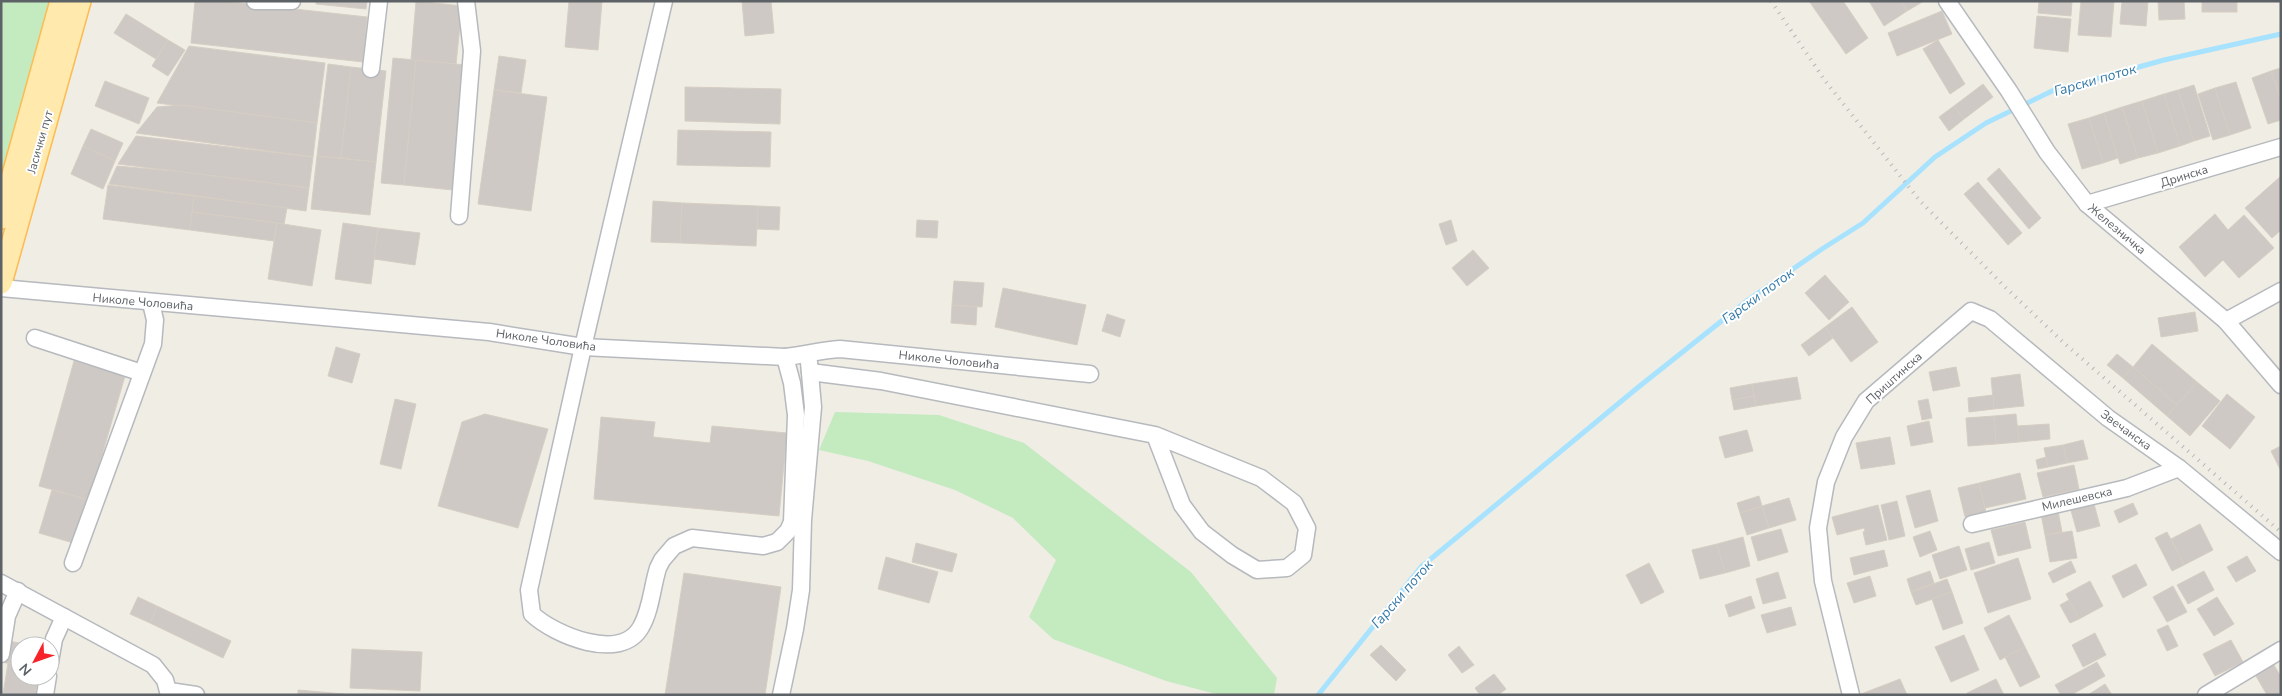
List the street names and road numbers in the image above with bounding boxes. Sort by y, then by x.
street label: Јасички пут [23,108,57,176]
street label: Дринска [2158,161,2210,191]
street label: Железничка [2085,200,2149,258]
street label: Николе Чоловића [92,290,194,314]
street label: Николе Чоловића [495,325,597,355]
street label: Николе Чоловића [898,347,1000,373]
street label: Приштинска [1862,348,1926,408]
street label: Звечанска [2097,406,2155,454]
street label: Милешевска [2040,483,2114,515]

